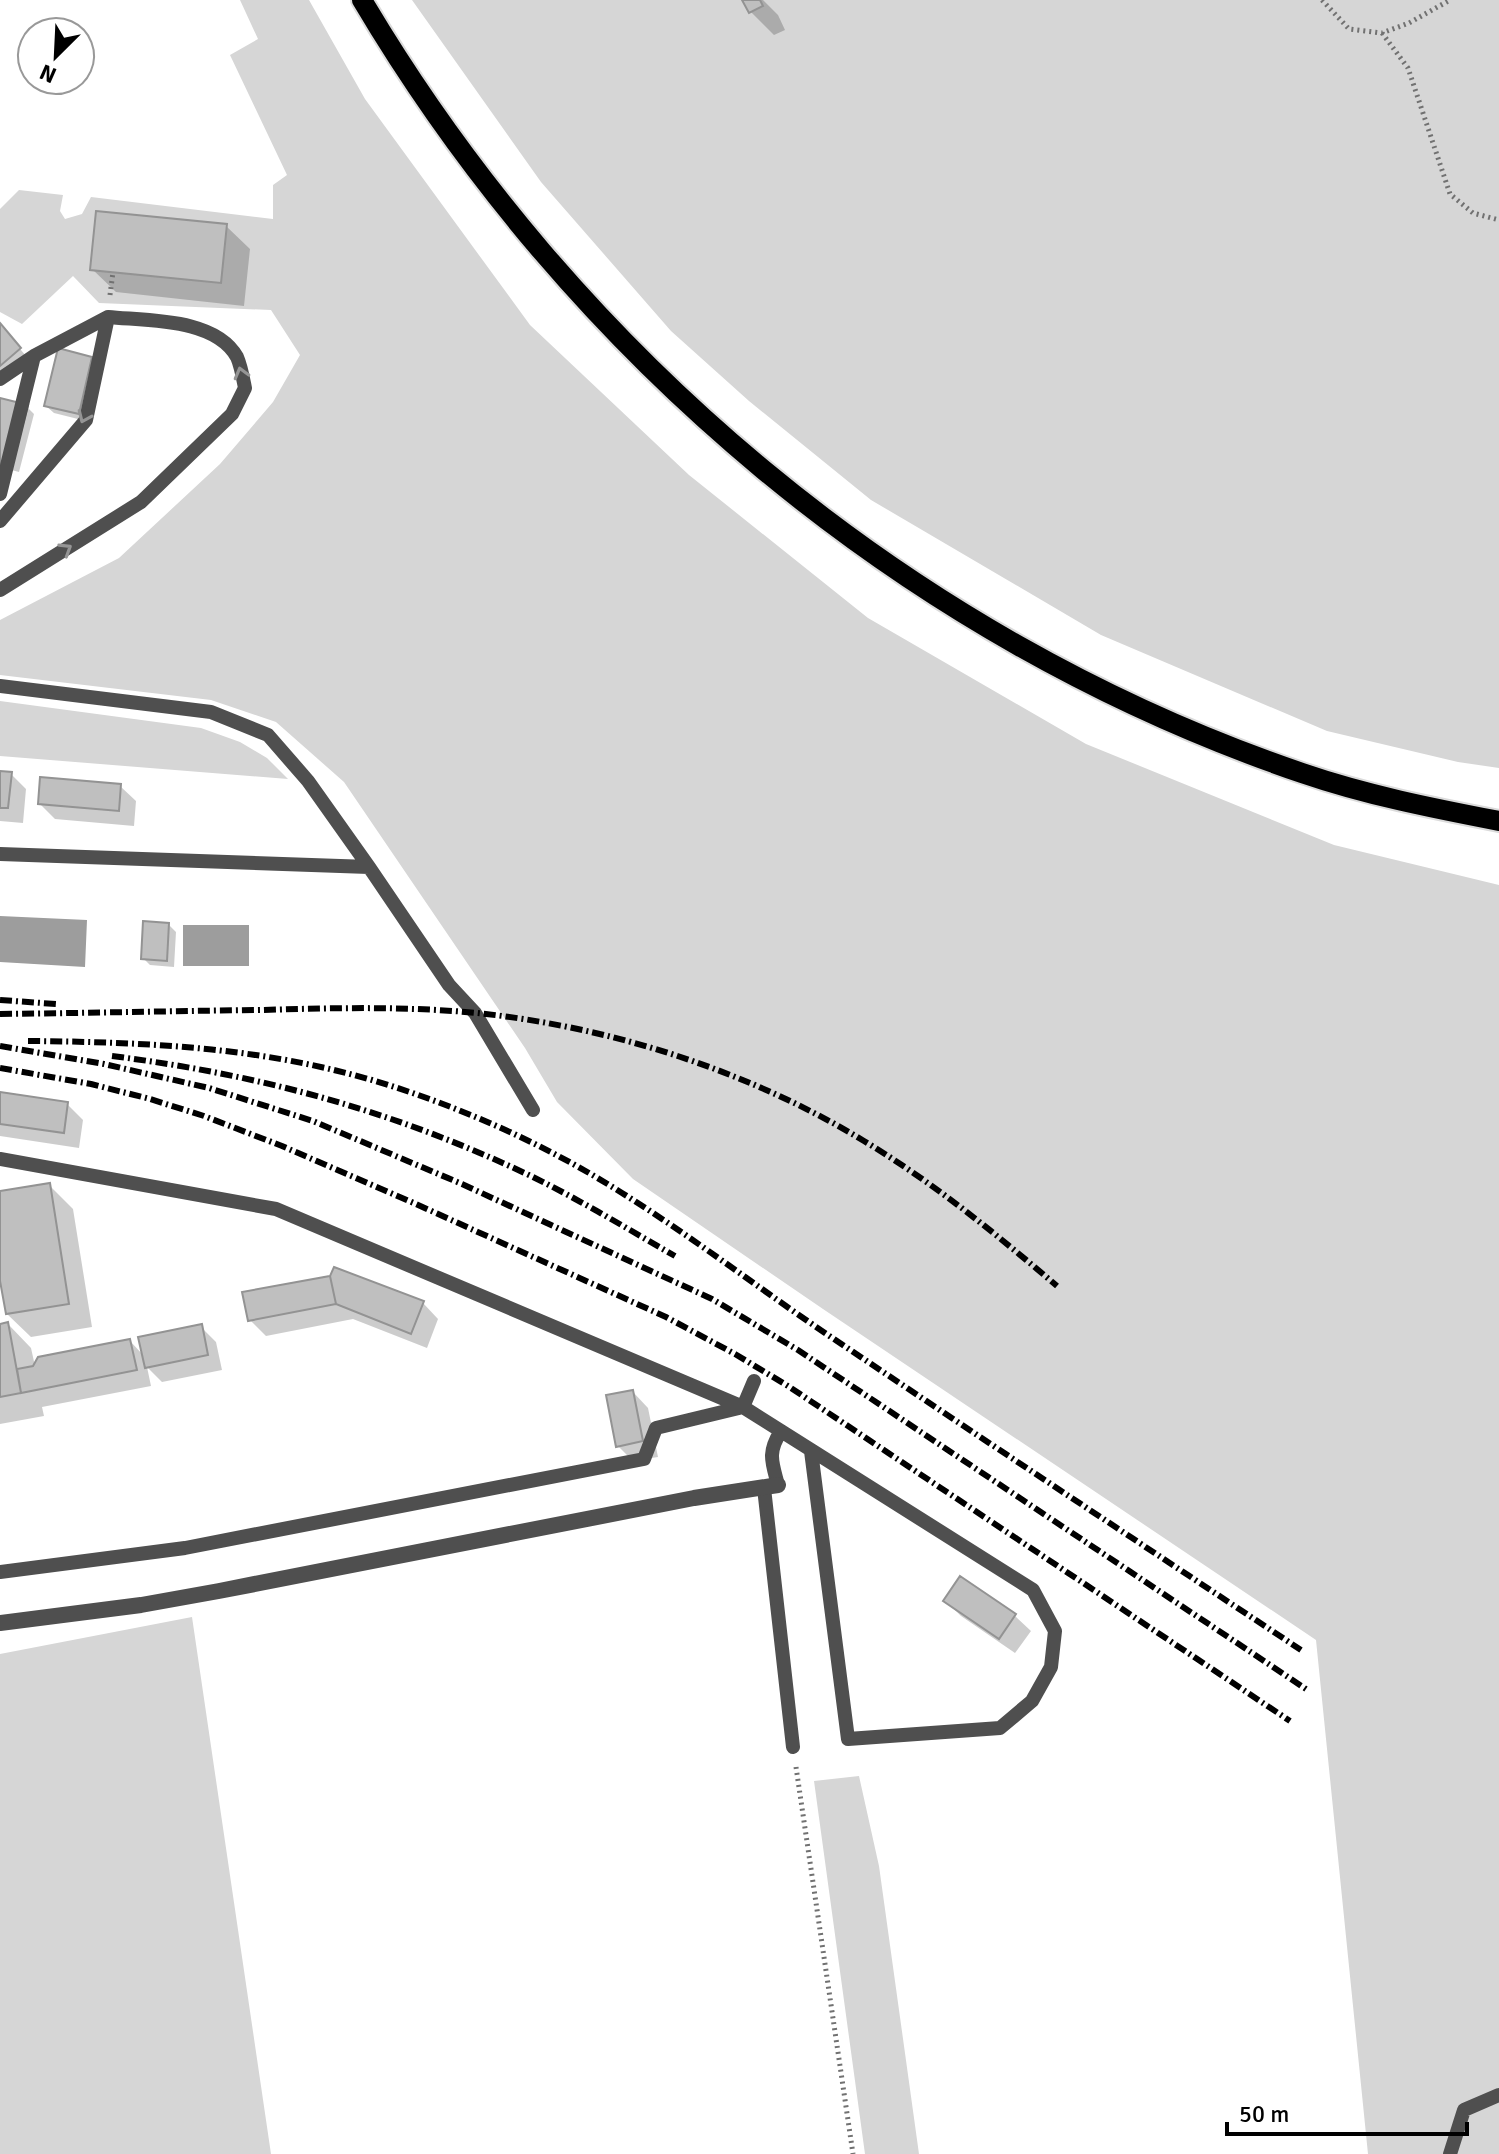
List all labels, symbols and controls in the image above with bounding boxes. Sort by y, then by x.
north arrow [16,16,96,96]
text: N [36,58,61,89]
one-way arrow [234,366,251,380]
one-way arrow [77,408,93,423]
one-way arrow [57,543,72,558]
scale bar [1227,2086,1467,2136]
text: 50 m [1239,2099,1289,2129]

